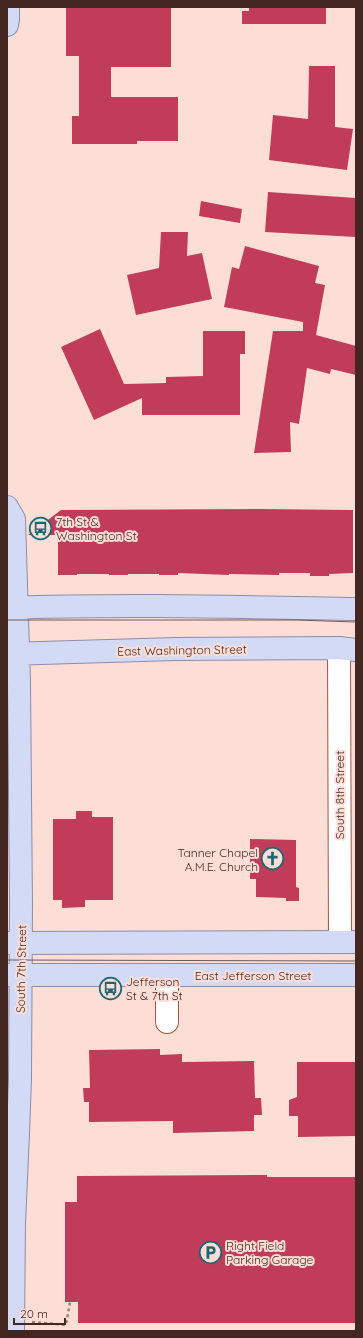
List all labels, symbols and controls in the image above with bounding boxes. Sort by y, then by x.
place label: 7th St & Washington St [56,514,136,543]
bus stop icon: 7th St & Washington St [27,515,53,541]
street label: East Washington Street [117,641,247,659]
street label: South 8th Street [332,751,347,839]
place label: Tanner Chapel A.M.E. Church [177,845,258,874]
church icon: Tanner Chapel A.M.E. Church [260,846,286,872]
street label: South 7th Street [13,925,29,1013]
street label: East Jefferson Street [195,968,311,983]
place label: Jefferson St & 7th St [126,974,183,1003]
bus stop icon: Jefferson St & 7th St [98,975,124,1001]
place label: Right Field Parking Garage [226,1238,313,1267]
parking icon: Right Field Parking Garage [198,1239,224,1265]
scale bar [14,1300,65,1326]
text: 20 m [20,1306,48,1321]

